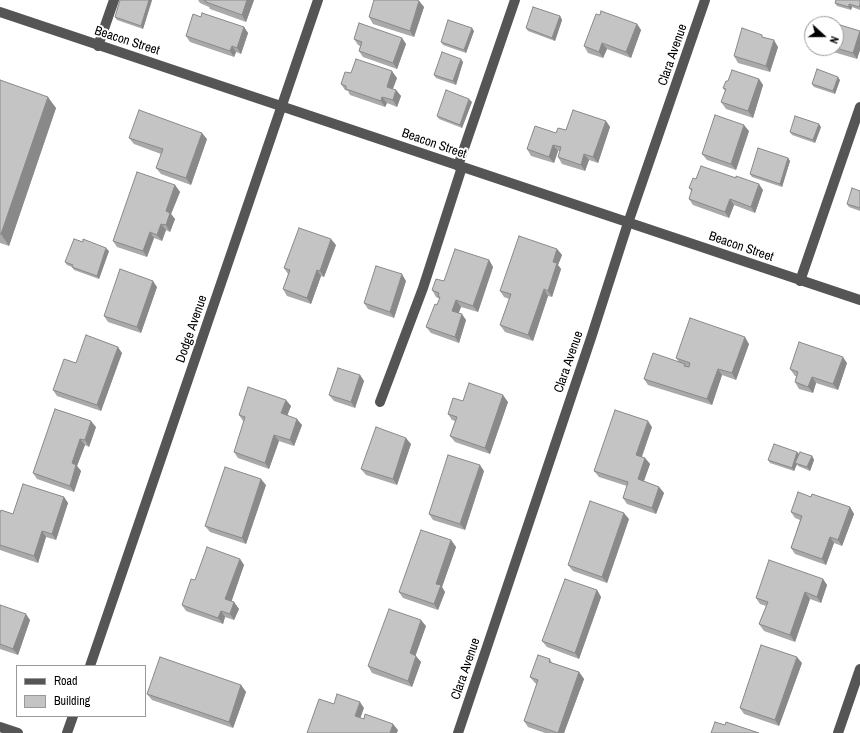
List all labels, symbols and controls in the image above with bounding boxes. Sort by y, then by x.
north arrow [804,16,844,56]
street label: Clara Avenue [655,22,691,88]
street label: Beacon Street [92,23,162,59]
text: N [827,34,842,45]
street label: Beacon Street [400,126,468,162]
street label: Beacon Street [707,229,775,265]
street label: Dodge Avenue [173,293,211,365]
street label: Clara Avenue [551,329,587,395]
street label: Clara Avenue [448,636,484,702]
legend [16,665,146,717]
text: Road [54,673,78,689]
text: Building [54,693,90,709]

